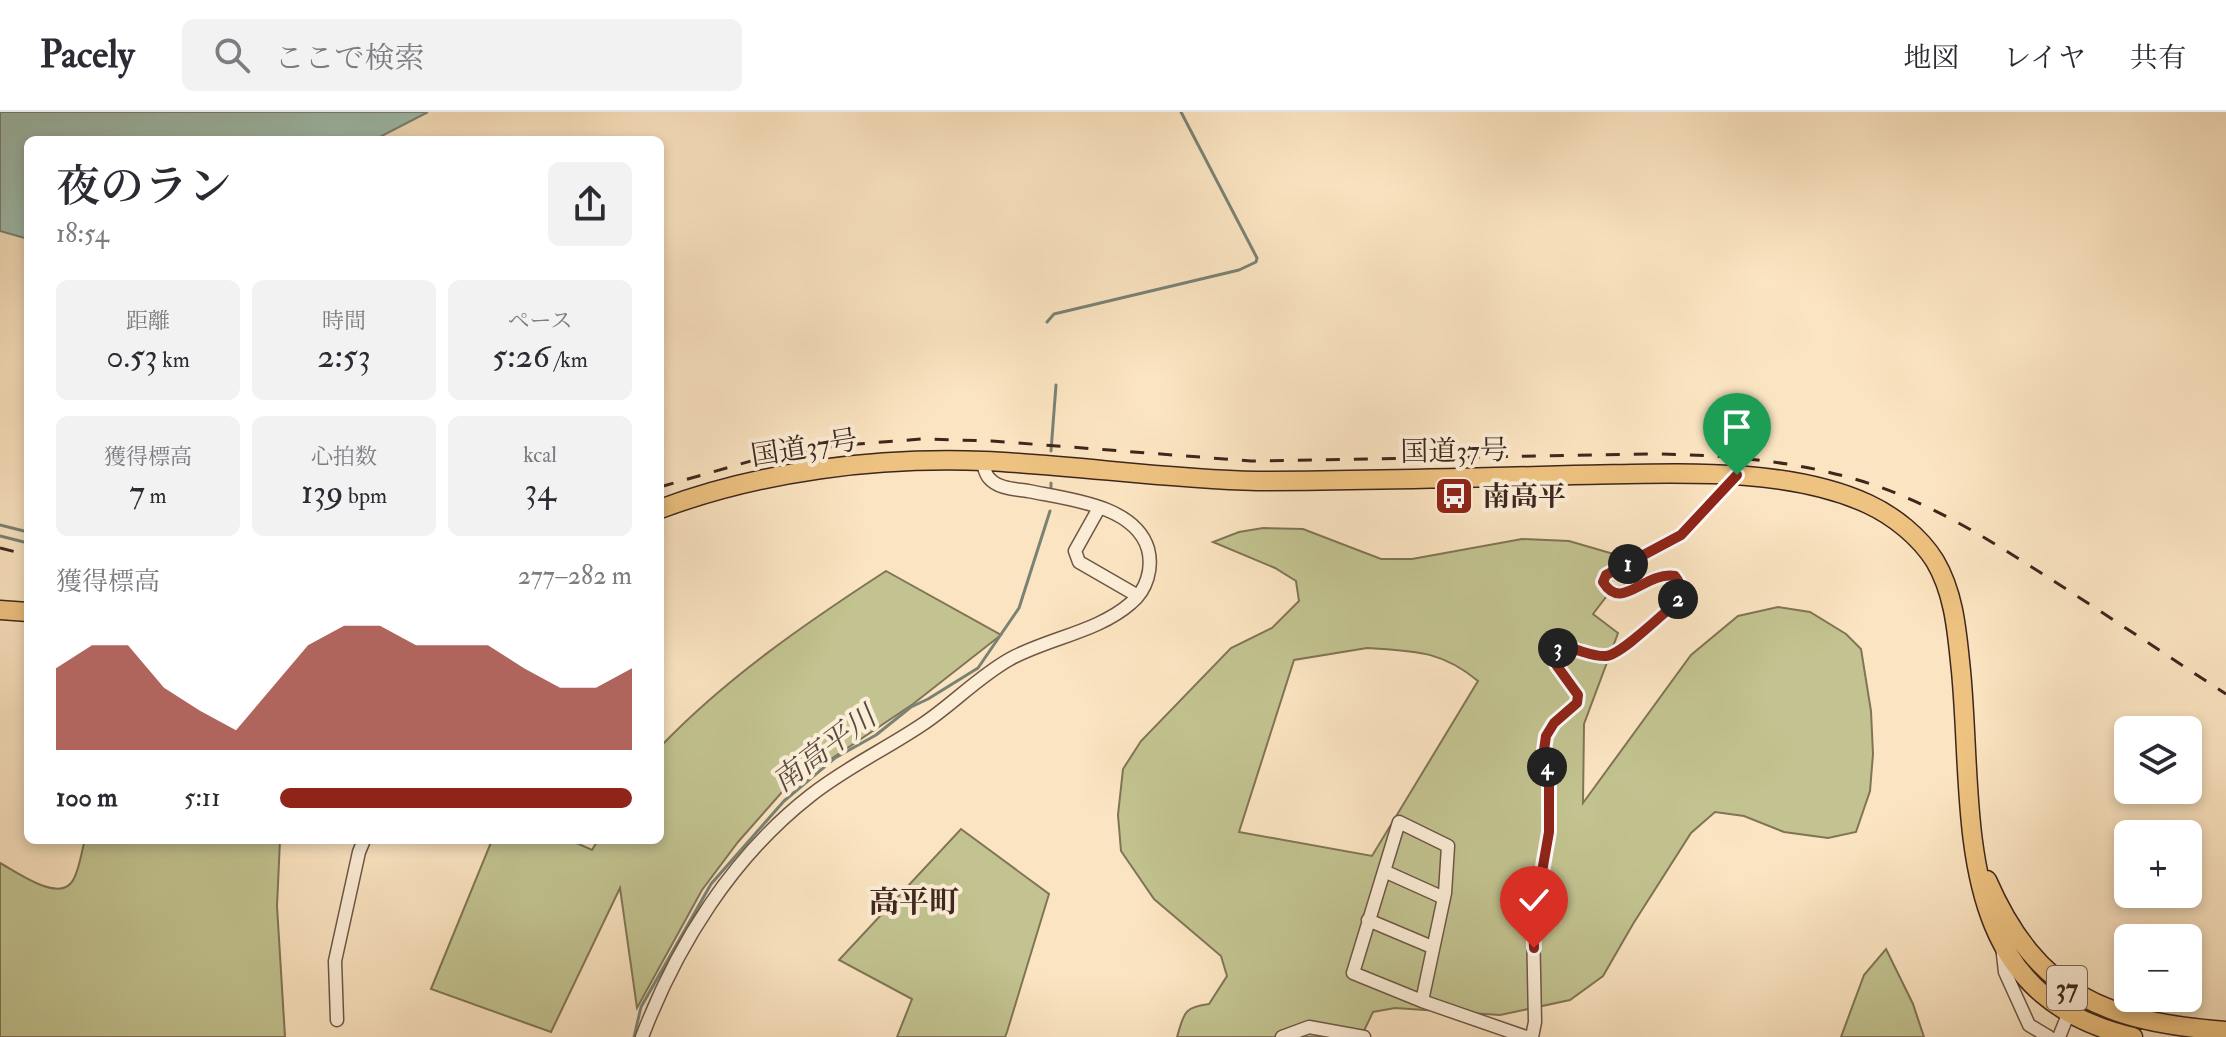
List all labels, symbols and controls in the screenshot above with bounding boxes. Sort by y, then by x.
search box [182,19,742,91]
text: Pacely [40,31,134,79]
icon: search [210,33,254,77]
text: ここで検索 [274,40,424,77]
text: 地図 [1903,41,1959,76]
text: レイヤ [2003,41,2086,76]
text: 共有 [2130,41,2186,76]
text: 夜のラン [56,160,232,215]
button: share [548,162,632,246]
text: 18:54 [56,218,109,250]
text: 距離 [126,307,170,335]
text: 時間 [322,307,366,335]
text: ペース [508,307,572,335]
text: 0.53 [106,335,158,378]
text: 2:53 [317,335,371,378]
text: 5:26 [492,335,550,378]
text: km [158,346,190,374]
text: /km [550,346,588,374]
pin [1703,393,1771,475]
icon: arrive [1715,405,1759,449]
street label: 国道37号 [748,423,860,474]
street label: 国道37号 [1400,433,1508,470]
text: kcal [523,441,557,469]
text: 獲得標高 [104,443,192,471]
text: 心拍数 [311,443,377,471]
text: 34 [524,469,556,512]
text: 7 [129,471,145,514]
text: 139 [301,471,343,514]
bus stop icon: 南高平 [1433,475,1475,517]
place label: 南高平 [1482,480,1566,515]
text: m [145,482,167,510]
text: bpm [343,482,387,510]
pin: 1 [1608,544,1648,584]
text: 1 [1624,550,1632,578]
text: 277–282 m [518,560,632,592]
text: 獲得標高 [56,566,160,598]
pin: 2 [1658,579,1698,619]
text: 2 [1672,585,1684,613]
pin: 3 [1538,628,1578,668]
text: 3 [1554,634,1562,662]
water label: 南高平川 [765,697,886,800]
map controls [2114,716,2202,1012]
button: layers [2114,716,2202,804]
pin: 4 [1527,747,1567,787]
text: 4 [1541,753,1553,781]
text: 100 m [56,782,117,814]
text: 5:11 [184,782,220,814]
button: + [2114,820,2202,908]
pin [1500,866,1568,948]
icon: check [1512,878,1556,922]
district label: 高平町 [869,884,959,921]
button: − [2114,924,2202,1012]
road number: 37 [2047,966,2087,1010]

